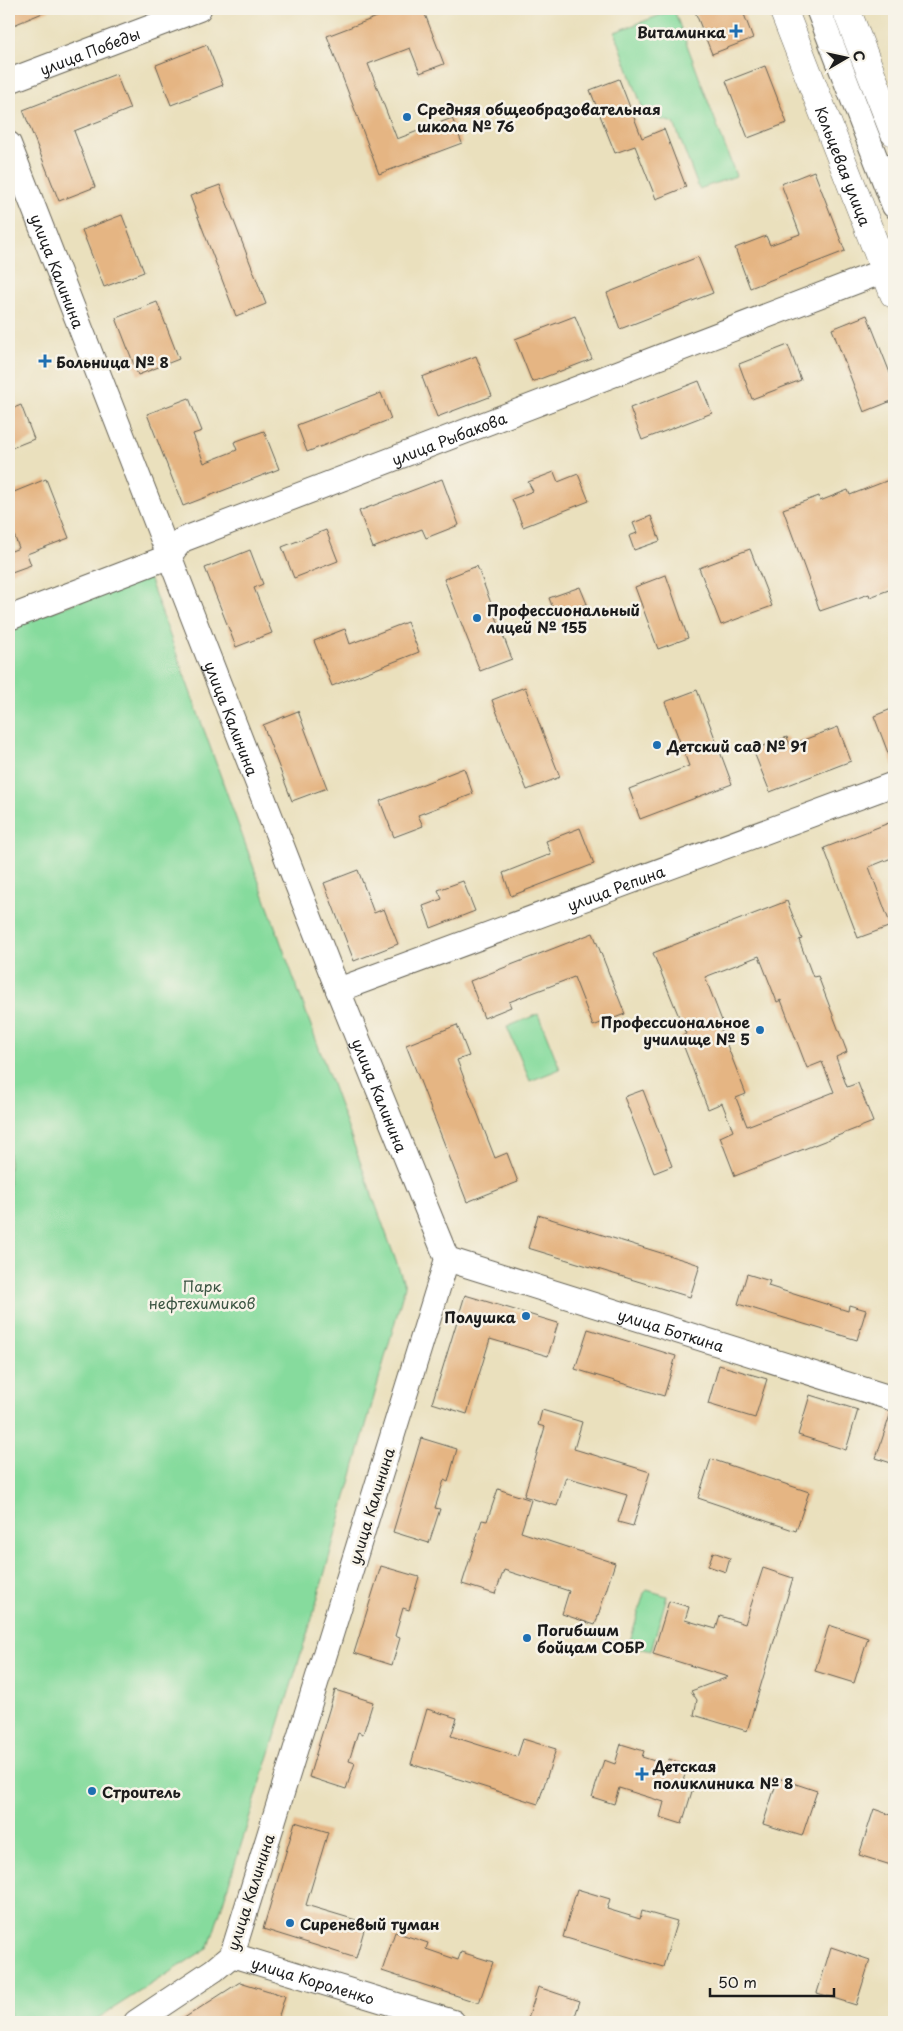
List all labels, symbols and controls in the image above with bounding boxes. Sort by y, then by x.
place label: Витаминка [637,20,726,43]
street label: улица Победы [36,21,143,80]
marker: Витаминка [730,25,742,37]
north arrow [820,32,870,82]
text: С [848,49,871,63]
place label: Средняя общеобразовательная школа № 76 [417,97,661,137]
street label: Кольцевая улица [810,102,878,229]
marker: Средняя общеобразовательная школа № 76 [401,111,413,123]
street label: улица Калинина [26,210,91,332]
place label: Больница № 8 [56,350,169,373]
marker: Больница № 8 [38,354,52,368]
street label: улица Рыбакова [388,405,510,470]
place label: Профессиональный лицей № 155 [486,598,640,638]
marker: Профессиональный лицей № 155 [471,612,483,624]
street label: улица Калинина [200,657,265,779]
place label: Детский сад № 91 [666,734,807,757]
marker: Детский сад № 91 [651,739,663,751]
street label: улица Репина [563,858,668,916]
place label: Профессиональное училище № 5 [601,1010,751,1050]
marker: Профессиональное училище № 5 [754,1024,766,1036]
street label: улица Калинина [347,1034,414,1156]
park label: Парк нефтехимиков [149,1274,256,1314]
street label: улица Боткина [615,1302,728,1357]
place label: Полушка [444,1305,517,1328]
marker: Полушка [520,1310,532,1322]
street label: улица Калинина [342,1444,400,1567]
place label: Погибшим бойцам СОБР [537,1618,644,1658]
marker: Погибшим бойцам СОБР [521,1632,533,1644]
place label: Детская поликлиника № 8 [652,1754,793,1794]
marker: Детская поликлиника № 8 [635,1767,649,1781]
place label: Строитель [102,1780,181,1803]
marker: Строитель [86,1785,98,1797]
street label: улица Калинина [220,1830,280,1953]
place label: Сиреневый туман [300,1912,440,1935]
marker: Сиреневый туман [284,1917,296,1929]
street label: улица Короленко [249,1950,378,2009]
scale bar [710,1966,834,1998]
text: 50 m [718,1970,757,1993]

